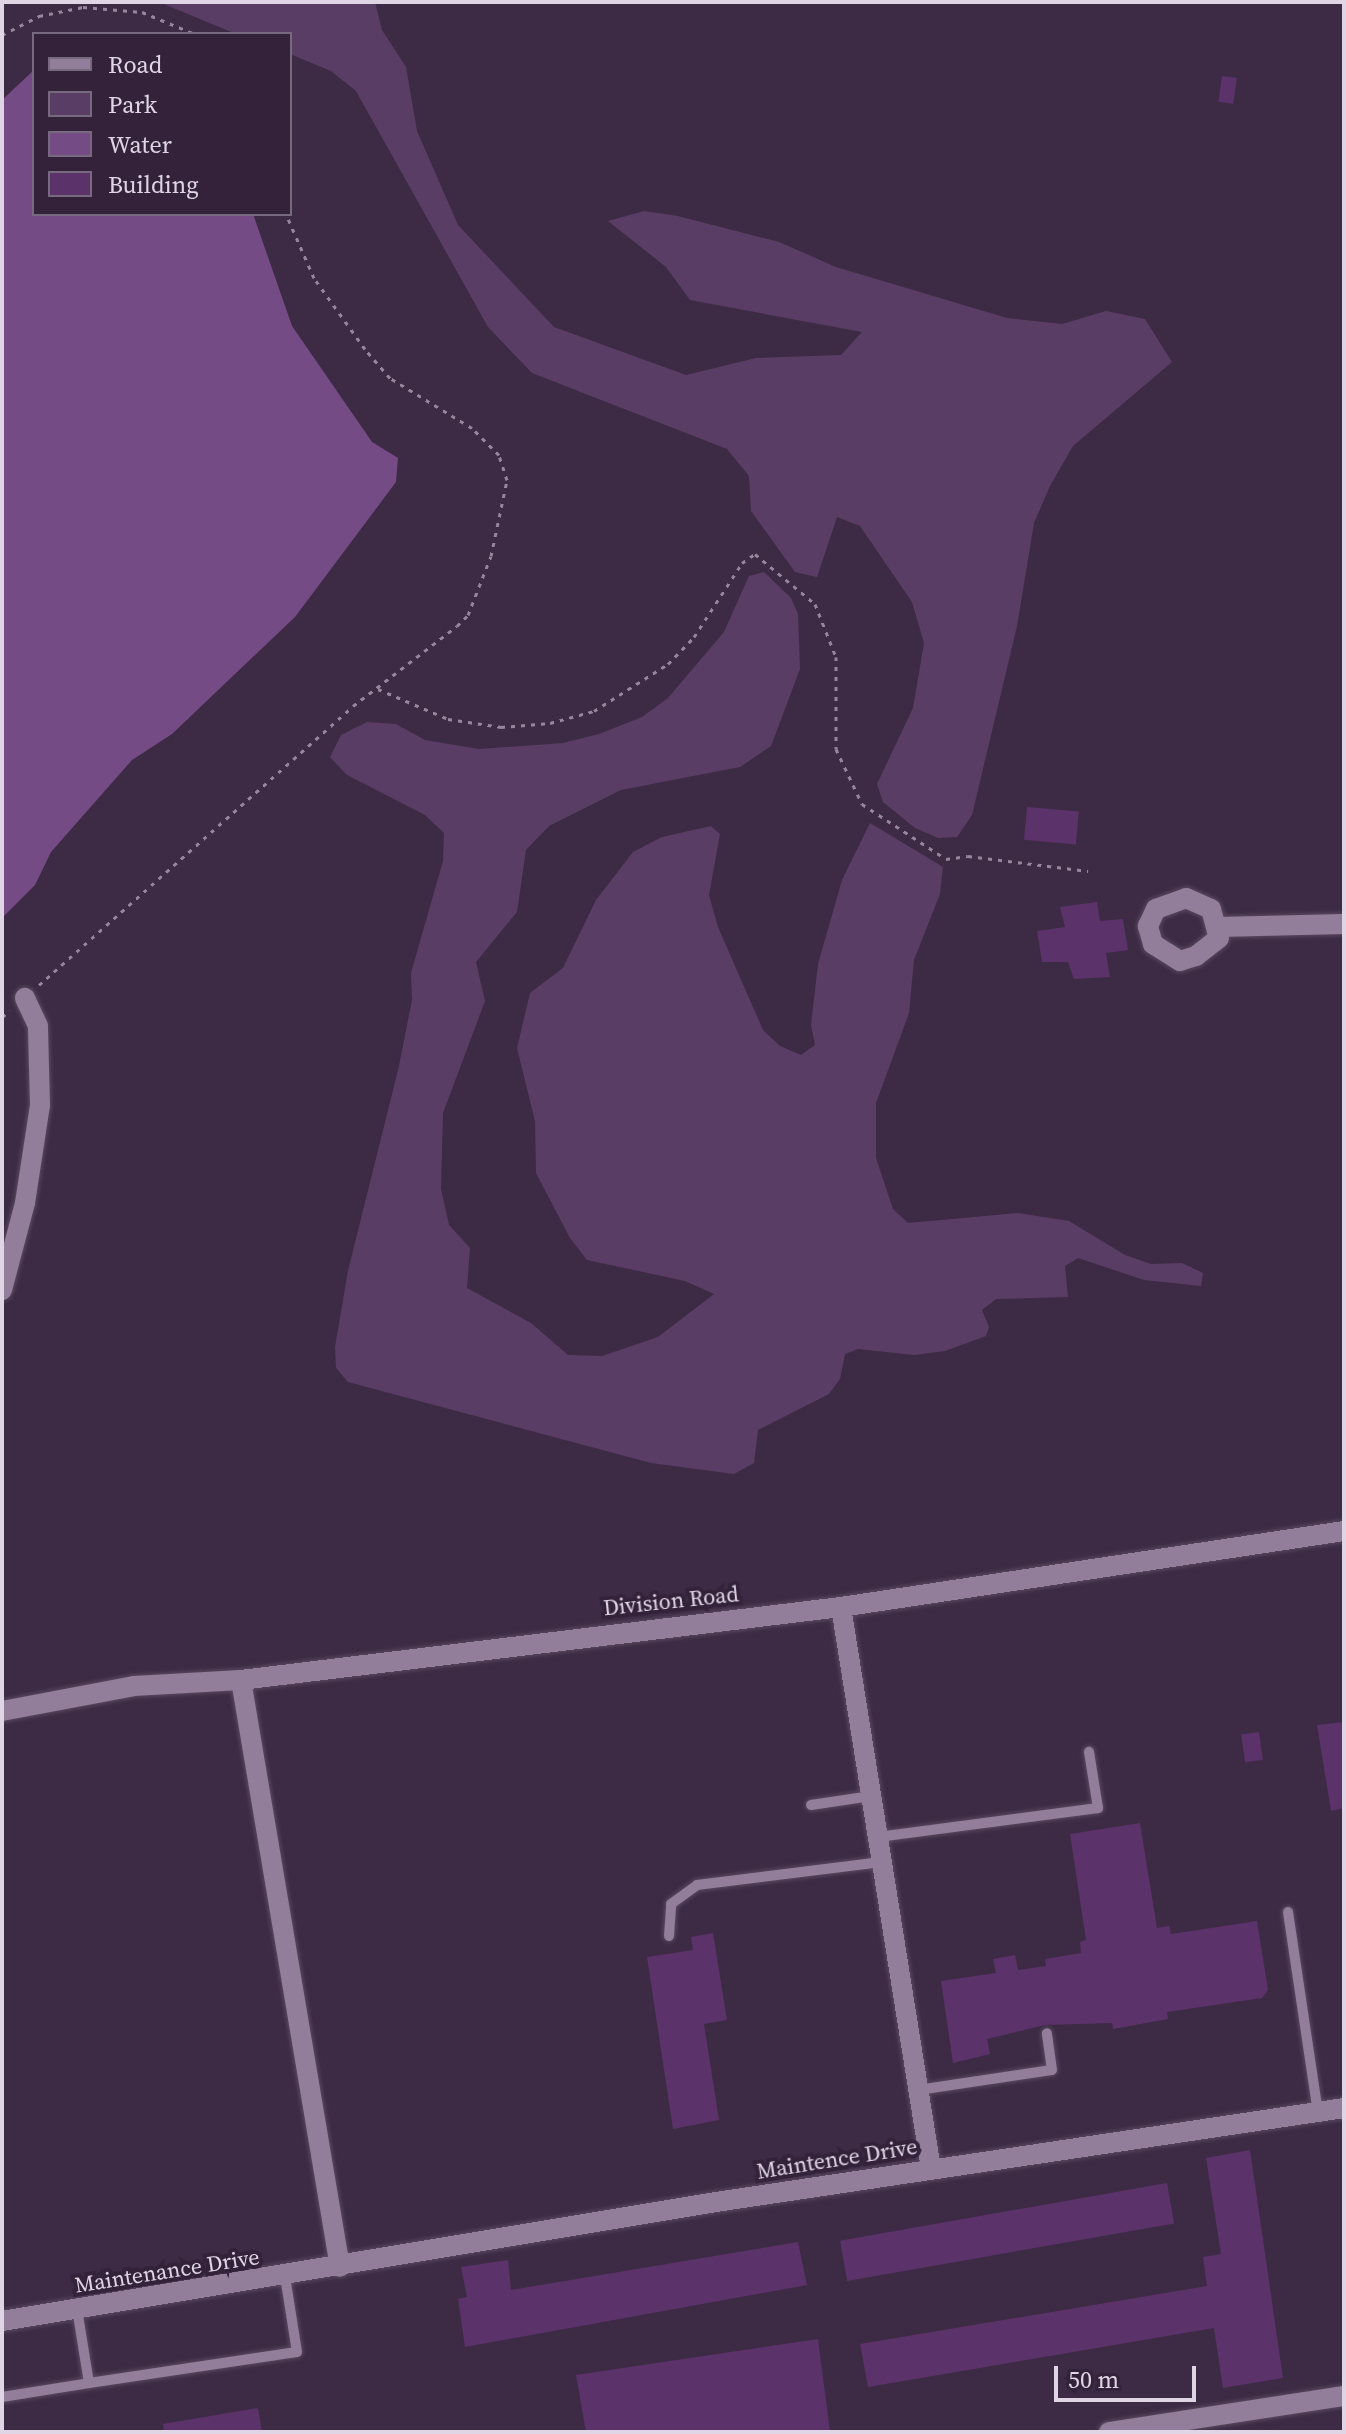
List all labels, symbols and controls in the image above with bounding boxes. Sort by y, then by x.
legend [32,32,292,216]
text: Road [108,48,162,81]
text: Park [108,88,157,121]
text: Water [108,128,172,161]
text: Building [108,168,199,201]
street label: Division Road [602,1581,740,1621]
street label: Maintence Drive [755,2133,919,2185]
street label: Maintenance Drive [73,2243,261,2299]
scale bar [1058,2350,1200,2400]
text: 50 m [1068,2363,1119,2396]

